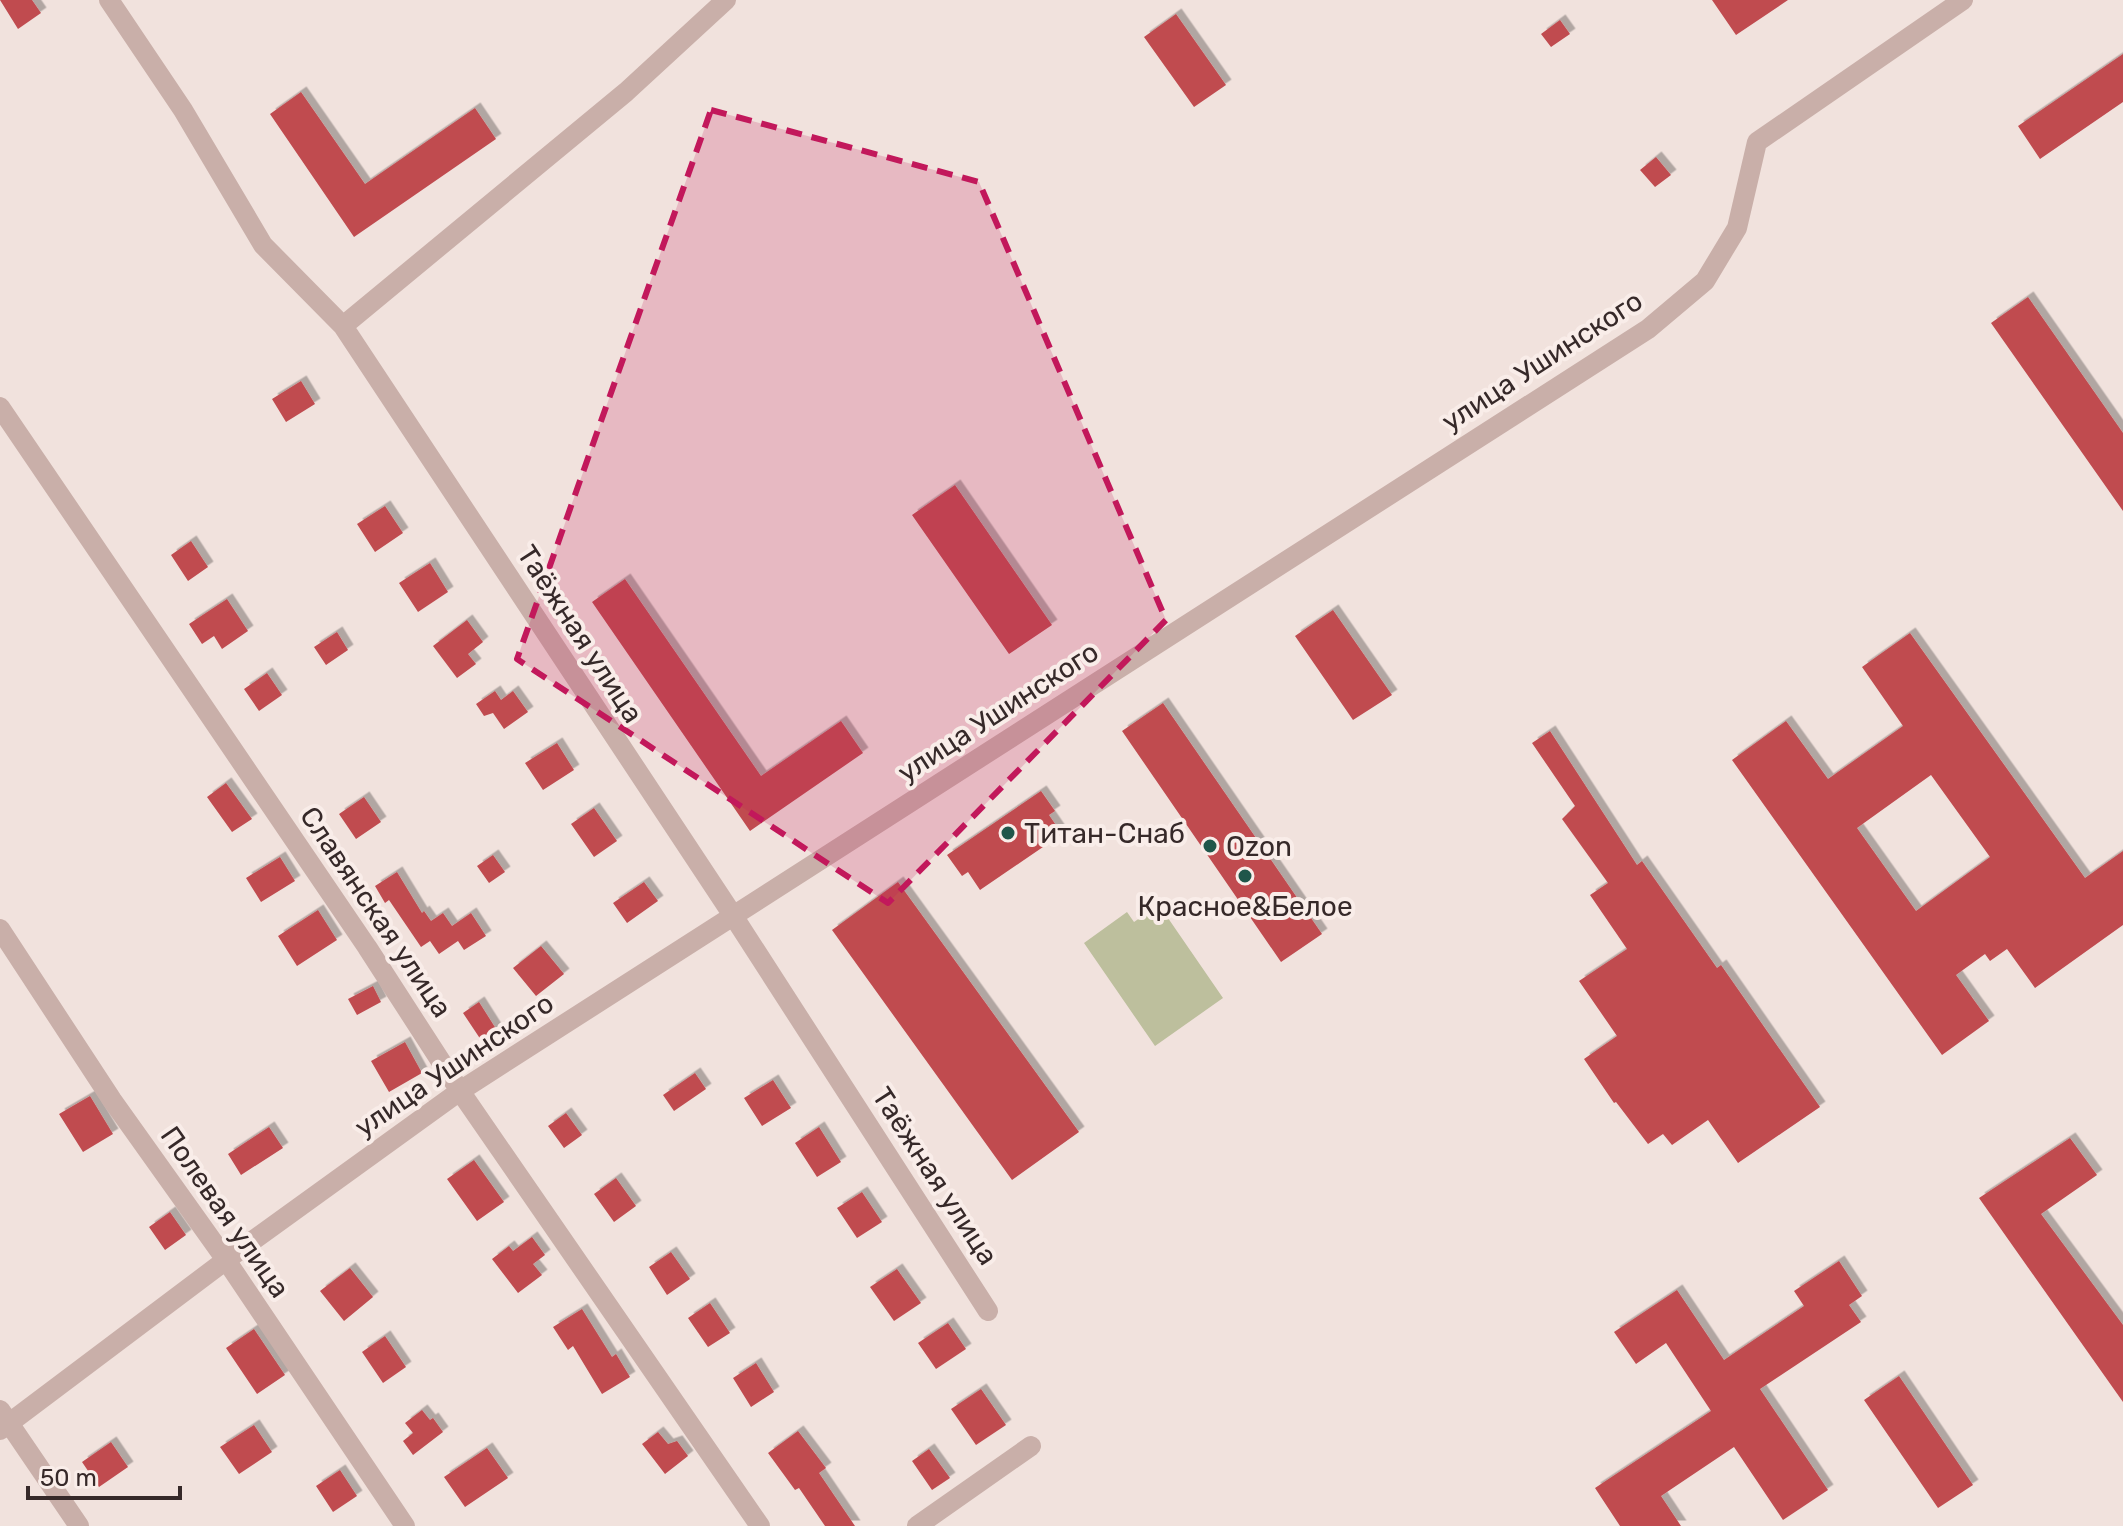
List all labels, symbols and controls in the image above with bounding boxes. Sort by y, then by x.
street label: улица Ушинского [1435,284,1649,438]
street label: Таёжная улица [510,539,650,729]
street label: улица Ушинского [891,635,1105,789]
street label: Славянская улица [293,800,459,1024]
place label: Титан-Снаб [1024,817,1185,850]
marker: Титан-Снаб [999,824,1017,842]
place label: Ozon [1226,830,1292,863]
marker: Ozon [1201,837,1219,855]
marker: Красное&Белое [1236,867,1254,885]
place label: Красное&Белое [1137,890,1353,923]
street label: улица Ушинского [348,986,560,1144]
street label: Таёжная улица [865,1081,1005,1271]
street label: Полевая улица [154,1120,296,1304]
scale bar [28,1450,180,1500]
text: 50 m [40,1464,97,1492]

